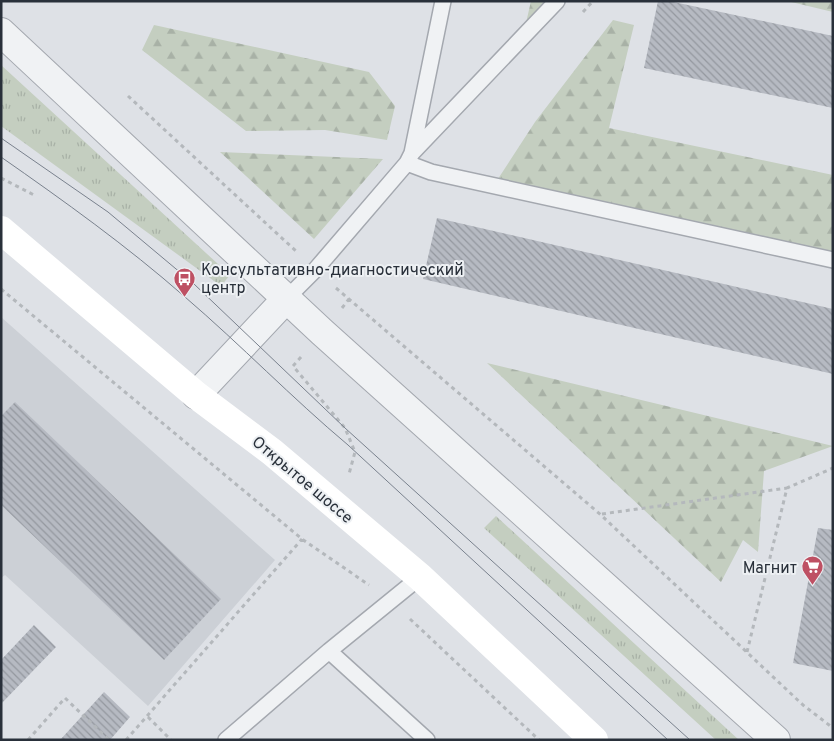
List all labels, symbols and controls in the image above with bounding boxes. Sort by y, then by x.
place label: Консультативно-диагностический центр [201,261,464,299]
bus stop icon: Консультативно-диагностический центр [173,266,197,297]
street label: Открытое шоссе [247,432,356,529]
supermarket icon: Магнит [801,555,825,586]
place label: Магнит [743,559,797,579]

